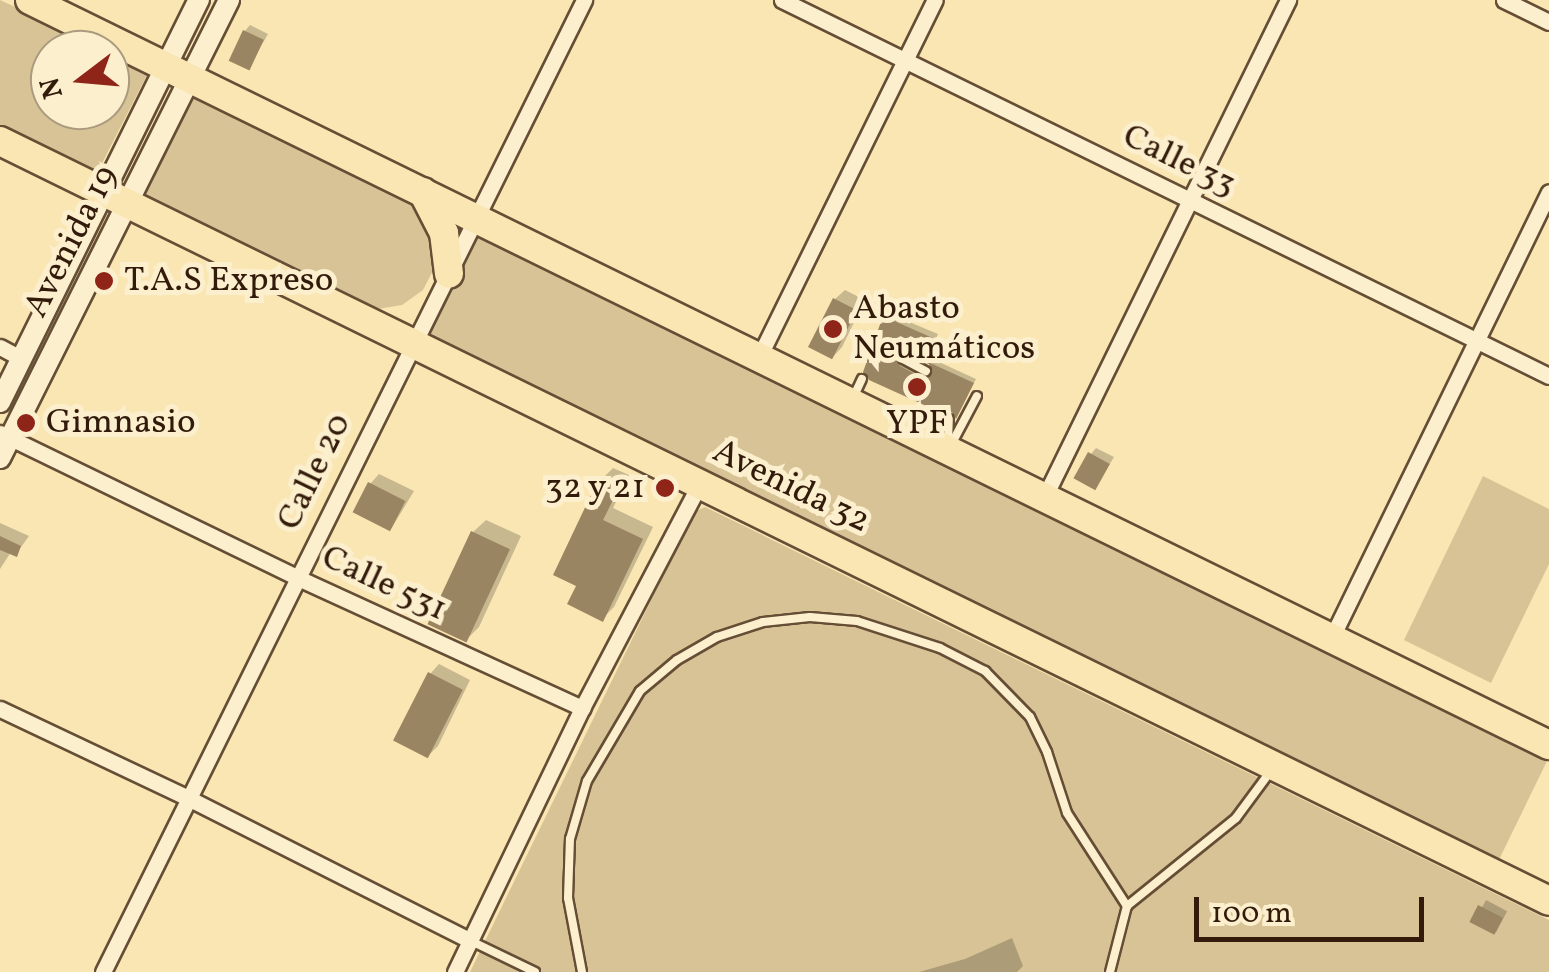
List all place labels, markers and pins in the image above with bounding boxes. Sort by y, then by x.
place label: T.A.S Expreso [124,260,333,302]
marker: T.A.S Expreso [93,270,115,292]
place label: Abasto Neumáticos [853,288,1035,370]
marker: Abasto Neumáticos [822,318,844,340]
marker: YPF [906,376,928,398]
place label: Gimnasio [46,402,196,444]
place label: YPF [886,403,948,445]
marker: Gimnasio [15,412,37,434]
place label: 32 y 21 [543,467,645,509]
marker: 32 y 21 [654,477,676,499]

